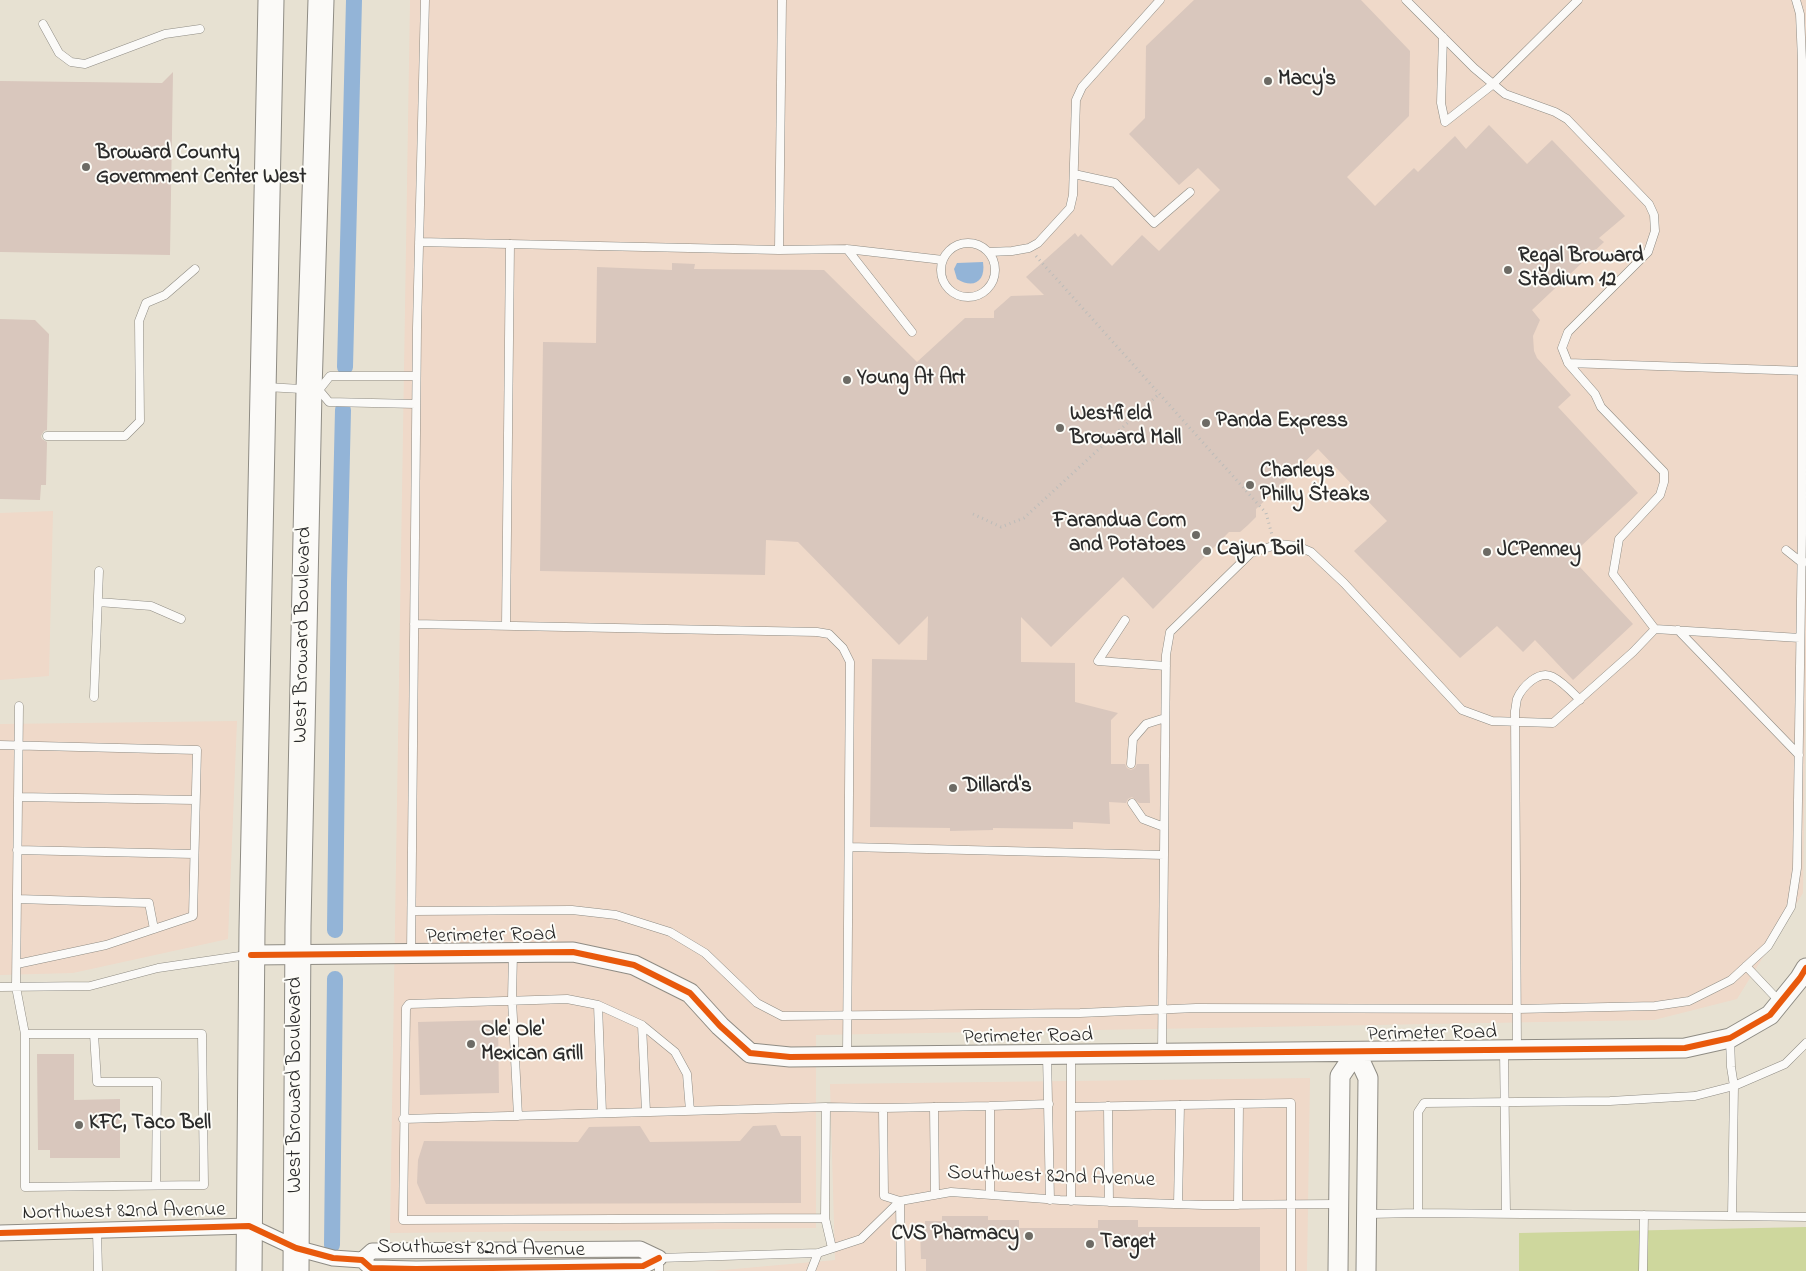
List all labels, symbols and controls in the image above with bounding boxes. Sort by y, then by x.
place label: Macy's [1278,68,1336,94]
marker: Macy's [1262,75,1274,87]
place label: Broward County Government Center West [96,142,306,192]
marker: Broward County Government Center West [80,161,92,173]
place label: Regal Broward Stadium 12 [1518,245,1644,295]
marker: Regal Broward Stadium 12 [1502,264,1514,276]
place label: Young At Art [857,367,966,393]
marker: Young At Art [841,374,853,386]
place label: Westfield Broward Mall [1070,403,1181,453]
place label: Panda Express [1216,410,1348,436]
marker: Panda Express [1200,417,1212,429]
marker: Westfield Broward Mall [1054,422,1066,434]
place label: Charleys Philly Steaks [1260,460,1370,510]
marker: Charleys Philly Steaks [1244,479,1256,491]
place label: Farandua Corn and Potatoes [1053,510,1186,560]
street label: West Broward Boulevard [290,526,318,744]
marker: Farandua Corn and Potatoes [1190,529,1202,541]
place label: Cajun Boil [1217,538,1304,564]
place label: JCPenney [1497,539,1581,565]
marker: Cajun Boil [1201,545,1213,557]
marker: JCPenney [1481,546,1493,558]
place label: Dillard's [963,775,1032,801]
marker: Dillard's [947,782,959,794]
street label: Perimeter Road [426,923,556,951]
street label: West Broward Boulevard [284,977,310,1193]
place label: Ole' Ole' Mexican Grill [481,1019,583,1069]
street label: Perimeter Road [1367,1021,1497,1049]
street label: Perimeter Road [963,1024,1093,1052]
marker: Ole' Ole' Mexican Grill [465,1038,477,1050]
place label: KFC, Taco Bell [89,1112,211,1138]
marker: KFC, Taco Bell [73,1119,85,1131]
street label: Southwest 82nd Avenue [947,1162,1155,1194]
street label: Northwest 82nd Avenue [22,1199,226,1227]
place label: CVS Pharmacy [892,1223,1019,1249]
marker: CVS Pharmacy [1023,1230,1035,1242]
place label: Target [1100,1231,1156,1257]
street label: Southwest 82nd Avenue [377,1236,585,1264]
marker: Target [1084,1238,1096,1250]

